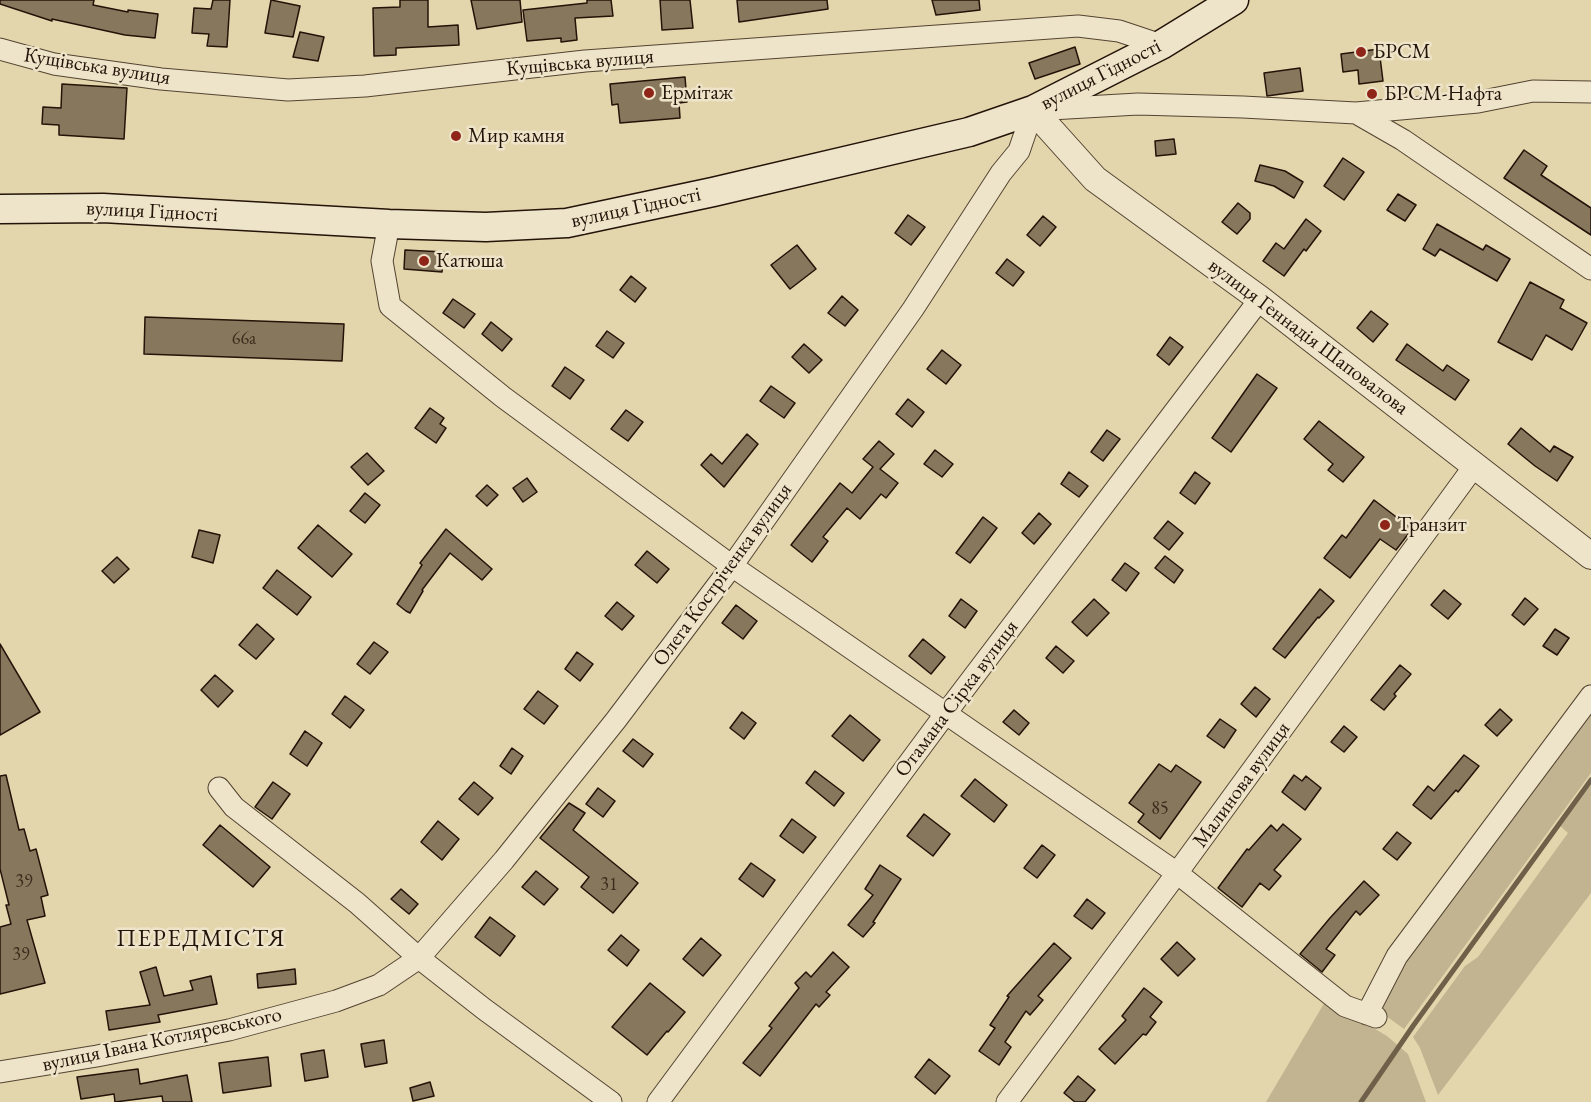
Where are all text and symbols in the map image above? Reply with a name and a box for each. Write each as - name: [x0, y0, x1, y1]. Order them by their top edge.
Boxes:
- street label: вулиця Гідності: [1036, 34, 1166, 116]
- place label: БРСМ: [1373, 39, 1431, 65]
- street label: Кущівська вулиця: [22, 43, 172, 91]
- street label: Кущівська вулиця: [505, 44, 655, 82]
- marker: БРСМ: [1354, 45, 1368, 59]
- place label: Ермітаж: [661, 80, 733, 106]
- place label: БРСМ-Нафта: [1384, 81, 1502, 107]
- marker: Ермітаж: [642, 86, 656, 100]
- marker: БРСМ-Нафта: [1365, 87, 1379, 101]
- place label: Мир камня: [468, 123, 565, 149]
- marker: Мир камня: [449, 129, 463, 143]
- street label: вулиця Гідності: [569, 182, 703, 234]
- street label: вулиця Гідності: [85, 196, 219, 228]
- place label: Катюша: [436, 248, 504, 274]
- street label: вулиця Геннадія Шаповалова: [1203, 253, 1413, 421]
- marker: Катюша: [417, 254, 431, 268]
- house number: 66а: [232, 328, 256, 350]
- street label: Олега Костріченка вулиця: [648, 478, 798, 672]
- place label: Транзит: [1397, 512, 1466, 538]
- marker: Транзит: [1378, 518, 1392, 532]
- street label: Отамана Сірка вулиця: [890, 616, 1024, 782]
- street label: Малинова вулиця: [1188, 717, 1296, 853]
- house number: 85: [1151, 798, 1169, 820]
- house number: 39: [15, 871, 33, 893]
- house number: 31: [600, 874, 618, 896]
- district label: ПЕРЕДМІСТЯ: [116, 925, 286, 953]
- house number: 39: [12, 944, 30, 966]
- street label: вулиця Івана Котляревського: [40, 1002, 284, 1078]

